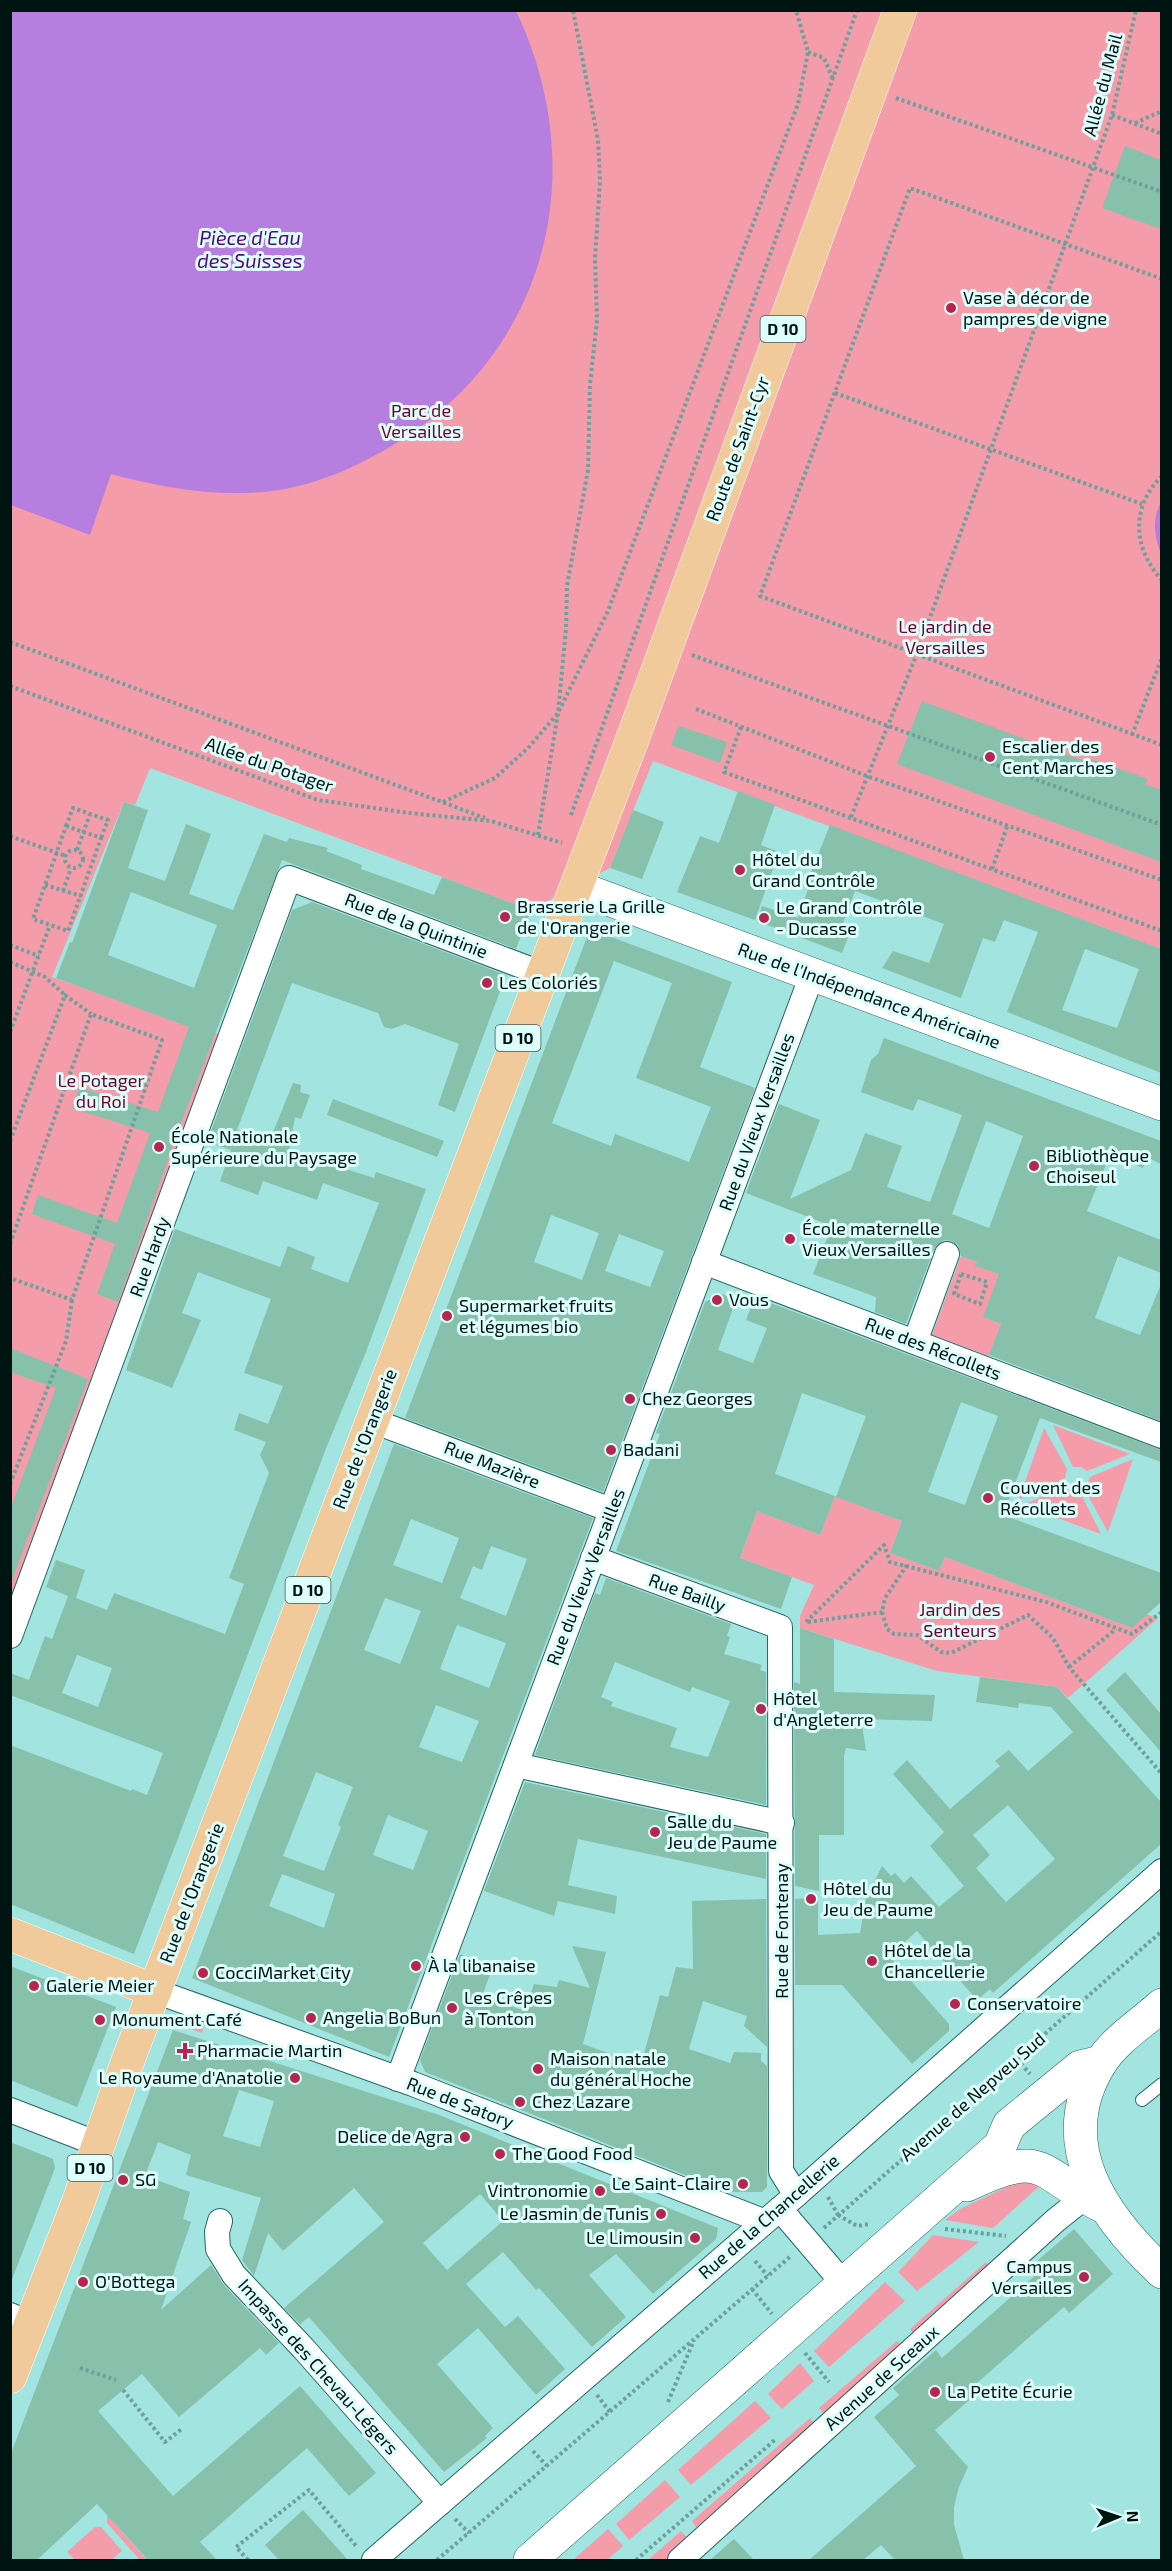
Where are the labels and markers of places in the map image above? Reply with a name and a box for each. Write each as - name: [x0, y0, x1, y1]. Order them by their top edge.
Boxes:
- place label: Vase à décor de pampres de vigne: [963, 286, 1107, 329]
- marker: Vase à décor de pampres de vigne: [944, 301, 958, 315]
- place label: Escalier des Cent Marches: [1002, 735, 1114, 778]
- marker: Escalier des Cent Marches: [983, 750, 997, 764]
- place label: Hôtel du Grand Contrôle: [752, 848, 875, 891]
- marker: Hôtel du Grand Contrôle: [733, 863, 747, 877]
- place label: Brasserie La Grille de l'Orangerie: [517, 895, 665, 938]
- place label: Le Grand Contrôle - Ducasse: [776, 896, 922, 939]
- marker: Brasserie La Grille de l'Orangerie: [498, 910, 512, 924]
- marker: Le Grand Contrôle - Ducasse: [757, 911, 771, 925]
- place label: Les Coloriés: [499, 971, 598, 993]
- marker: Les Coloriés: [480, 976, 494, 990]
- place label: École Nationale Supérieure du Paysage: [171, 1125, 357, 1168]
- marker: École Nationale Supérieure du Paysage: [152, 1140, 166, 1154]
- place label: Bibliothèque Choiseul: [1046, 1144, 1149, 1187]
- marker: Bibliothèque Choiseul: [1027, 1159, 1041, 1173]
- place label: École maternelle Vieux Versailles: [802, 1217, 940, 1260]
- marker: École maternelle Vieux Versailles: [783, 1232, 797, 1246]
- place label: Vous: [729, 1288, 769, 1310]
- marker: Vous: [710, 1293, 724, 1307]
- place label: Supermarket fruits et légumes bio: [459, 1294, 613, 1337]
- marker: Supermarket fruits et légumes bio: [440, 1309, 454, 1323]
- place label: Chez Georges: [642, 1387, 753, 1409]
- marker: Chez Georges: [623, 1392, 637, 1406]
- place label: Badani: [623, 1438, 679, 1460]
- marker: Badani: [604, 1443, 618, 1457]
- place label: Couvent des Récollets: [1000, 1476, 1100, 1519]
- marker: Couvent des Récollets: [981, 1491, 995, 1505]
- place label: Hôtel d'Angleterre: [773, 1687, 874, 1730]
- marker: Hôtel d'Angleterre: [754, 1702, 768, 1716]
- place label: Salle du Jeu de Paume: [667, 1810, 777, 1853]
- marker: Salle du Jeu de Paume: [648, 1825, 662, 1839]
- place label: Hôtel du Jeu de Paume: [823, 1877, 933, 1920]
- marker: Hôtel du Jeu de Paume: [804, 1892, 818, 1906]
- place label: Hôtel de la Chancellerie: [884, 1939, 985, 1982]
- place label: À la libanaise: [428, 1954, 536, 1976]
- marker: Hôtel de la Chancellerie: [865, 1954, 879, 1968]
- marker: À la libanaise: [409, 1959, 423, 1973]
- place label: CocciMarket City: [215, 1961, 351, 1983]
- marker: CocciMarket City: [196, 1966, 210, 1980]
- place label: Galerie Meier: [46, 1974, 154, 1996]
- marker: Galerie Meier: [27, 1979, 41, 1993]
- place label: Les Crêpes à Tonton: [464, 1986, 552, 2029]
- place label: Conservatoire: [967, 1992, 1082, 2014]
- marker: Conservatoire: [948, 1997, 962, 2011]
- marker: Les Crêpes à Tonton: [445, 2001, 459, 2015]
- place label: Angelia BoBun: [323, 2006, 441, 2028]
- place label: Monument Café: [112, 2008, 242, 2030]
- marker: Angelia BoBun: [304, 2011, 318, 2025]
- marker: Monument Café: [93, 2013, 107, 2027]
- place label: Pharmacie Martin: [197, 2039, 342, 2061]
- marker: Pharmacie Martin: [178, 2044, 192, 2058]
- place label: Maison natale du général Hoche: [550, 2047, 692, 2090]
- marker: Maison natale du général Hoche: [531, 2062, 545, 2076]
- place label: Le Royaume d'Anatolie: [98, 2066, 283, 2088]
- marker: Le Royaume d'Anatolie: [288, 2071, 302, 2085]
- place label: Chez Lazare: [532, 2090, 630, 2112]
- marker: Chez Lazare: [513, 2095, 527, 2109]
- place label: Delice de Agra: [337, 2125, 453, 2147]
- marker: Delice de Agra: [458, 2130, 472, 2144]
- place label: The Good Food: [512, 2142, 633, 2164]
- marker: The Good Food: [493, 2147, 507, 2161]
- place label: SG: [135, 2168, 156, 2190]
- place label: Le Saint-Claire: [612, 2172, 731, 2194]
- marker: SG: [116, 2173, 130, 2187]
- marker: Le Saint-Claire: [736, 2177, 750, 2191]
- place label: Vintronomie: [487, 2179, 588, 2201]
- marker: Vintronomie: [593, 2184, 607, 2198]
- place label: Le Jasmin de Tunis: [500, 2202, 649, 2224]
- marker: Le Jasmin de Tunis: [654, 2207, 668, 2221]
- place label: Le Limousin: [586, 2226, 683, 2248]
- marker: Le Limousin: [688, 2231, 702, 2245]
- place label: Campus Versailles: [992, 2255, 1072, 2298]
- place label: O'Bottega: [95, 2270, 175, 2292]
- marker: Campus Versailles: [1077, 2270, 1091, 2284]
- marker: O'Bottega: [76, 2275, 90, 2289]
- place label: La Petite Écurie: [947, 2380, 1073, 2402]
- marker: La Petite Écurie: [928, 2385, 942, 2399]

